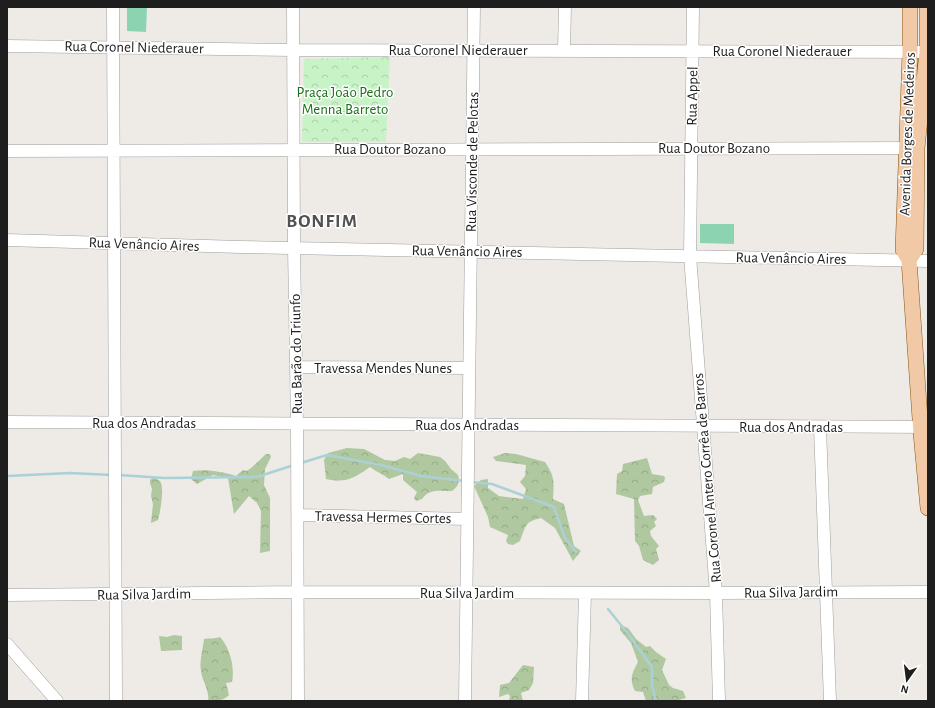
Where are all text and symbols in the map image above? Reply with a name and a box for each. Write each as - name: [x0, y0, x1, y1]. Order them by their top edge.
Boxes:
- street label: Rua Coronel Niederauer: [64, 39, 204, 56]
- street label: Rua Coronel Niederauer: [388, 43, 528, 58]
- street label: Rua Coronel Niederauer: [712, 44, 852, 59]
- street label: Avenida Borges de Medeiros: [897, 52, 918, 216]
- street label: Rua Appel: [684, 66, 701, 126]
- park label: Praça João Pedro Menna Barreto: [297, 85, 393, 117]
- street label: Rua Visconde de Pelotas: [464, 92, 481, 232]
- street label: Rua Doutor Bozano: [658, 141, 770, 156]
- street label: Rua Doutor Bozano: [334, 142, 446, 157]
- district label: BONFIM: [286, 212, 358, 231]
- street label: Rua Venâncio Aires: [88, 235, 200, 254]
- street label: Rua Venâncio Aires: [411, 243, 523, 260]
- street label: Rua Venâncio Aires: [735, 250, 847, 267]
- street label: Rua Barão do Triunfo: [288, 294, 305, 414]
- street label: Travessa Mendes Nunes: [314, 361, 452, 376]
- street label: Rua Coronel Antero Corrêa de Barros: [691, 372, 724, 583]
- street label: Rua dos Andradas: [92, 416, 196, 431]
- street label: Rua dos Andradas: [415, 418, 519, 433]
- street label: Rua dos Andradas: [739, 420, 843, 435]
- street label: Travessa Hermes Cortes: [315, 509, 451, 526]
- street label: Rua Silva Jardim: [744, 584, 838, 601]
- street label: Rua Silva Jardim: [97, 586, 191, 603]
- street label: Rua Silva Jardim: [420, 586, 514, 601]
- north arrow: [887, 660, 927, 700]
- text: N: [900, 683, 910, 695]

